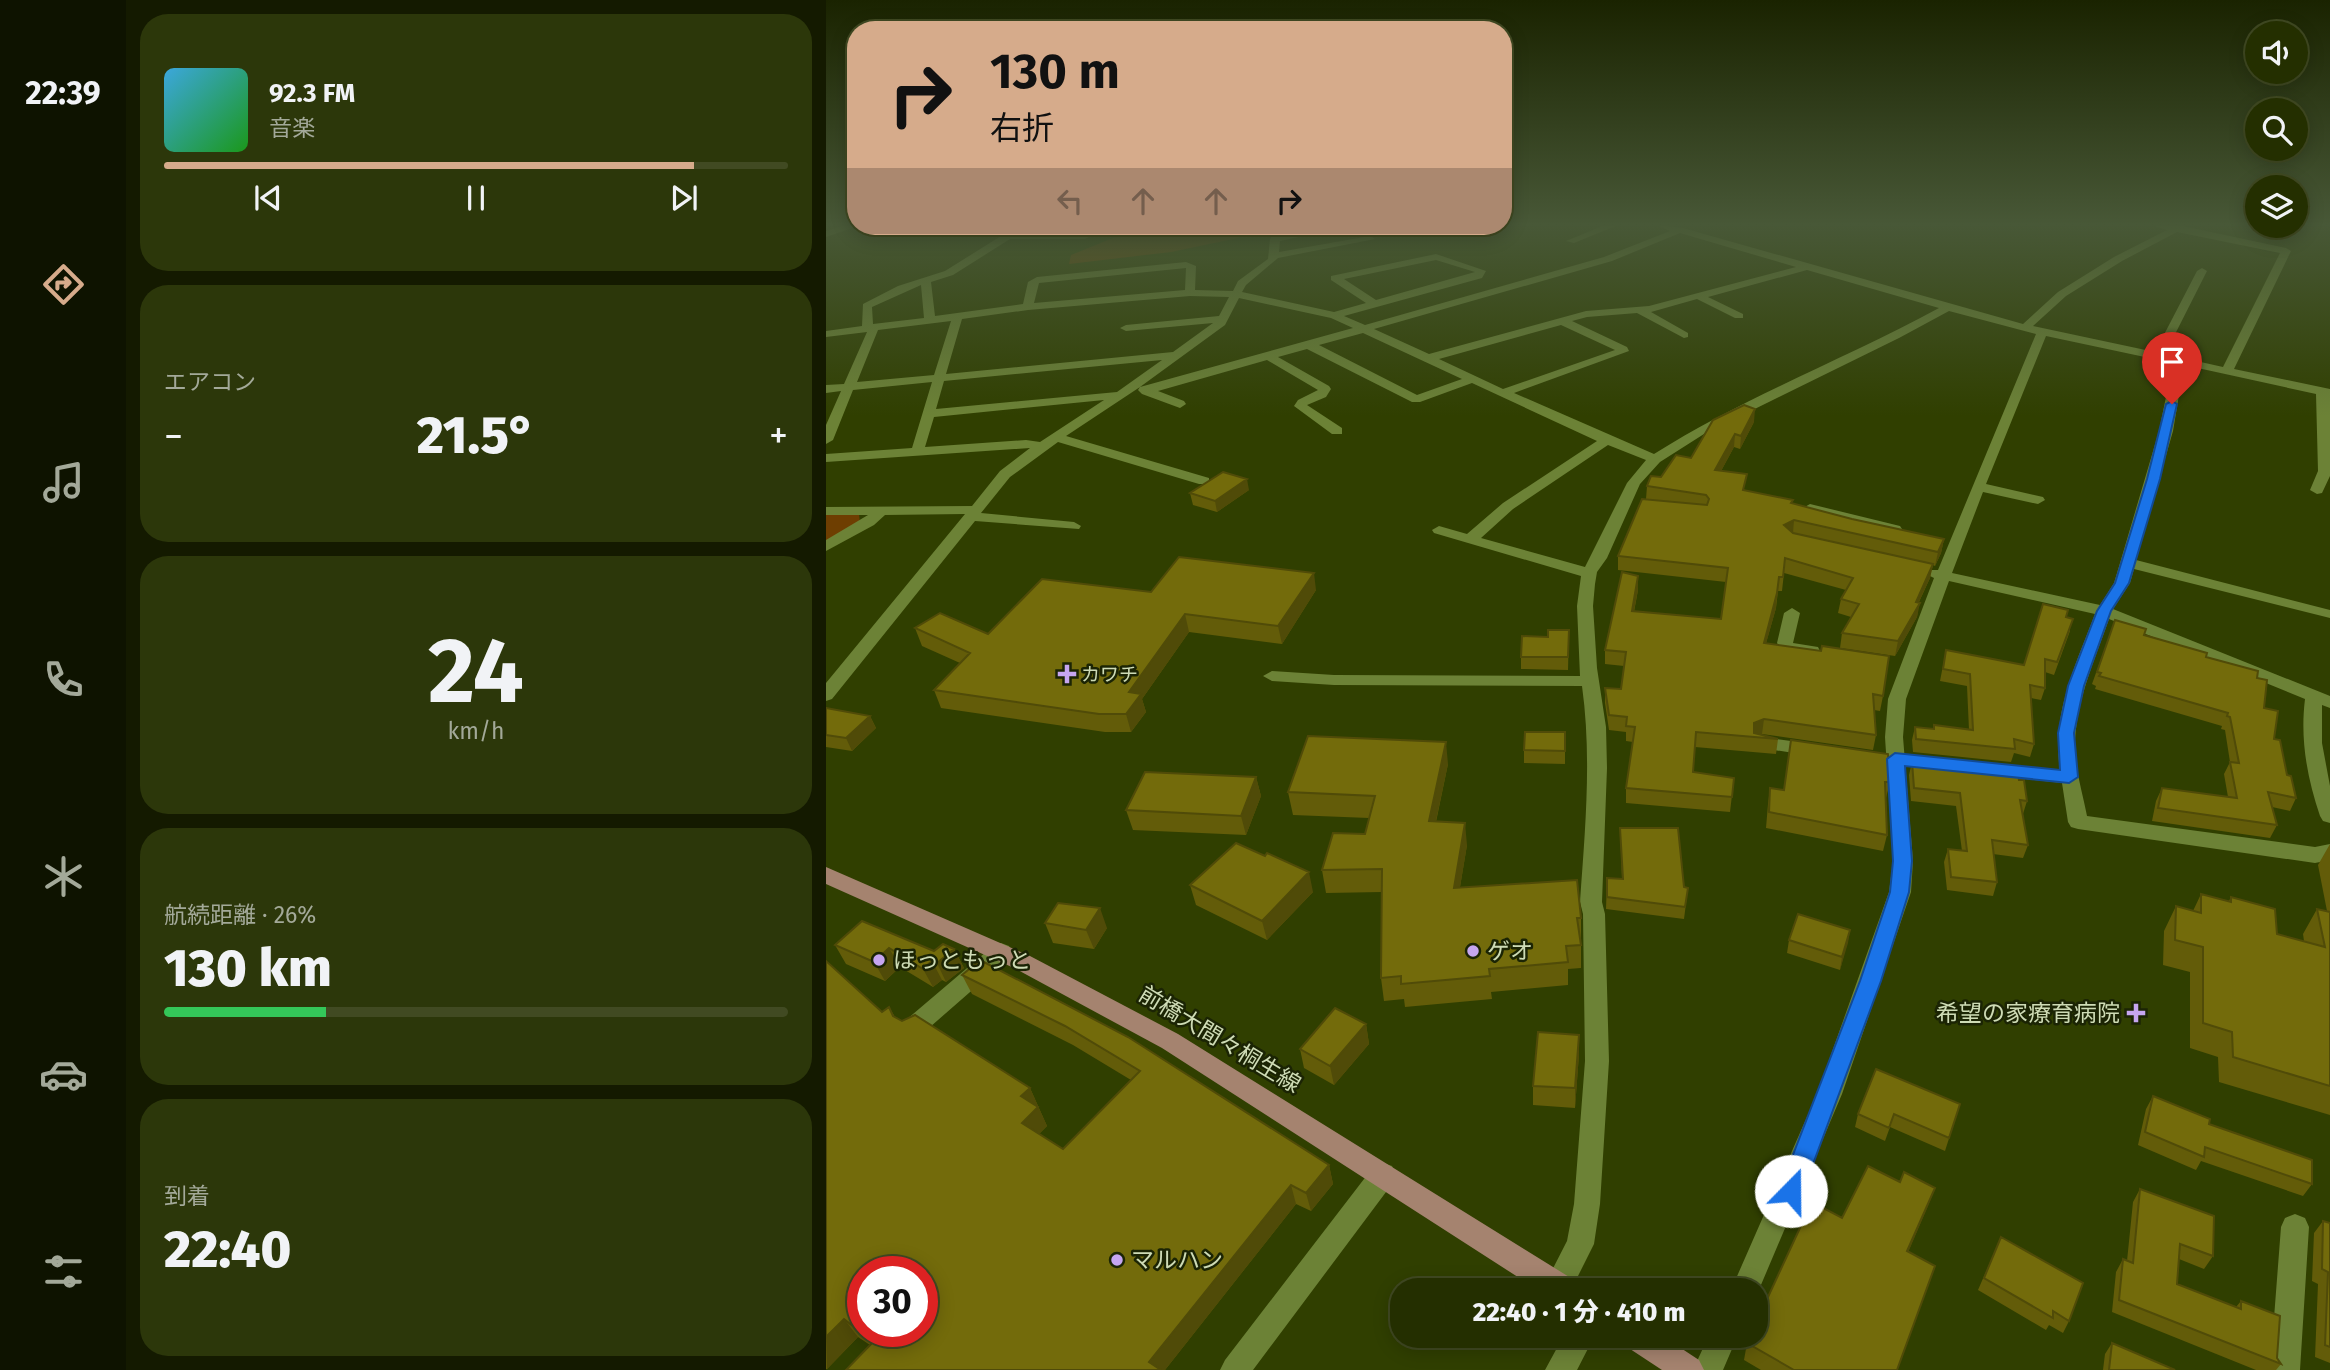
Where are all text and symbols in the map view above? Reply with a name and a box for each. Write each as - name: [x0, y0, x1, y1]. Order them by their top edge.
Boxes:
- map controls: [2245, 21, 2308, 238]
- button: sound: [2245, 21, 2308, 84]
- text: 130 m: [990, 42, 1120, 101]
- icon: right: [875, 49, 966, 140]
- text: 22:39: [25, 74, 101, 112]
- text: 92.3 FM: [269, 78, 355, 109]
- button: search: [2245, 98, 2308, 161]
- text: 右折: [990, 109, 1054, 147]
- text: 音楽: [269, 114, 315, 142]
- button: layers: [2245, 175, 2308, 238]
- icon: previous: [249, 179, 287, 217]
- icon: pause: [457, 179, 495, 217]
- icon: next: [665, 179, 703, 217]
- icon: left: [1051, 182, 1089, 220]
- icon: ahead: [1124, 182, 1162, 220]
- icon: ahead: [1197, 182, 1235, 220]
- icon: right: [1270, 182, 1308, 220]
- icon: directions: [39, 260, 88, 309]
- pin: [2142, 332, 2202, 404]
- icon: arrive: [2153, 343, 2191, 381]
- text: エアコン: [164, 368, 256, 396]
- text: 21.5°: [417, 404, 535, 467]
- text: −: [164, 413, 183, 459]
- text: +: [769, 413, 788, 459]
- icon: music: [39, 458, 88, 507]
- text: 24: [428, 617, 524, 726]
- icon: phone: [39, 655, 88, 704]
- place label: カワチ: [1081, 663, 1138, 686]
- marker: カワチ: [1059, 666, 1075, 682]
- text: km/h: [448, 717, 504, 745]
- icon: climate: [39, 852, 88, 901]
- text: 航続距離 · 26%: [164, 901, 316, 929]
- text: 130 km: [164, 937, 332, 1000]
- place label: ゲオ: [1487, 937, 1533, 965]
- marker: ゲオ: [1465, 943, 1481, 959]
- place label: ほっともっと: [893, 946, 1031, 974]
- marker: ほっともっと: [871, 952, 887, 968]
- street label: 前橋大間々桐生線: [1134, 980, 1306, 1098]
- place label: 希望の家療育病院: [1936, 999, 2120, 1027]
- marker: 希望の家療育病院: [2126, 1003, 2146, 1023]
- icon: car: [39, 1050, 88, 1099]
- position arrow: [1754, 1154, 1828, 1228]
- text: 到着: [164, 1182, 210, 1210]
- text: 22:40: [164, 1218, 291, 1281]
- place label: マルハン: [1131, 1246, 1223, 1274]
- icon: filters: [39, 1247, 88, 1296]
- marker: マルハン: [1109, 1252, 1125, 1268]
- speed limit sign: 30: [847, 1256, 938, 1347]
- text: 22:40 · 1 分 · 410 m: [1473, 1297, 1685, 1328]

